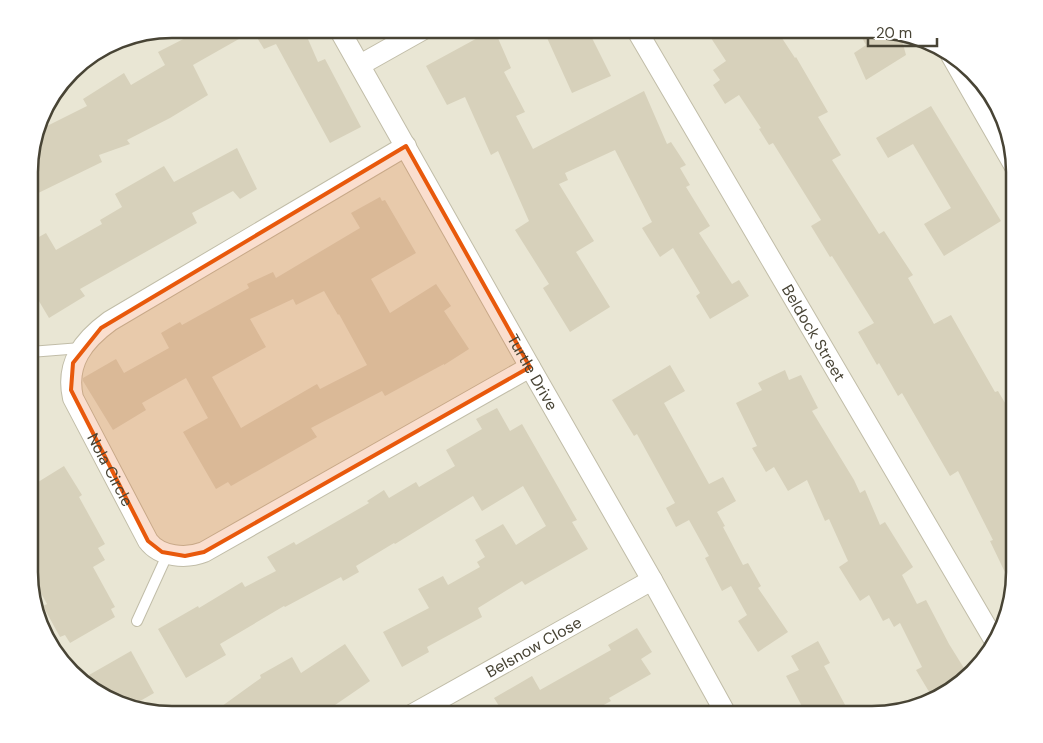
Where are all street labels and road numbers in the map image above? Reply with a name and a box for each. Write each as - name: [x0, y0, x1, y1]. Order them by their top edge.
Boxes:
- street label: Beldock Street: [777, 281, 850, 385]
- street label: Turtle Drive: [502, 330, 563, 414]
- street label: Nola Circle: [82, 430, 138, 510]
- street label: Belsnow Close: [482, 612, 585, 682]

